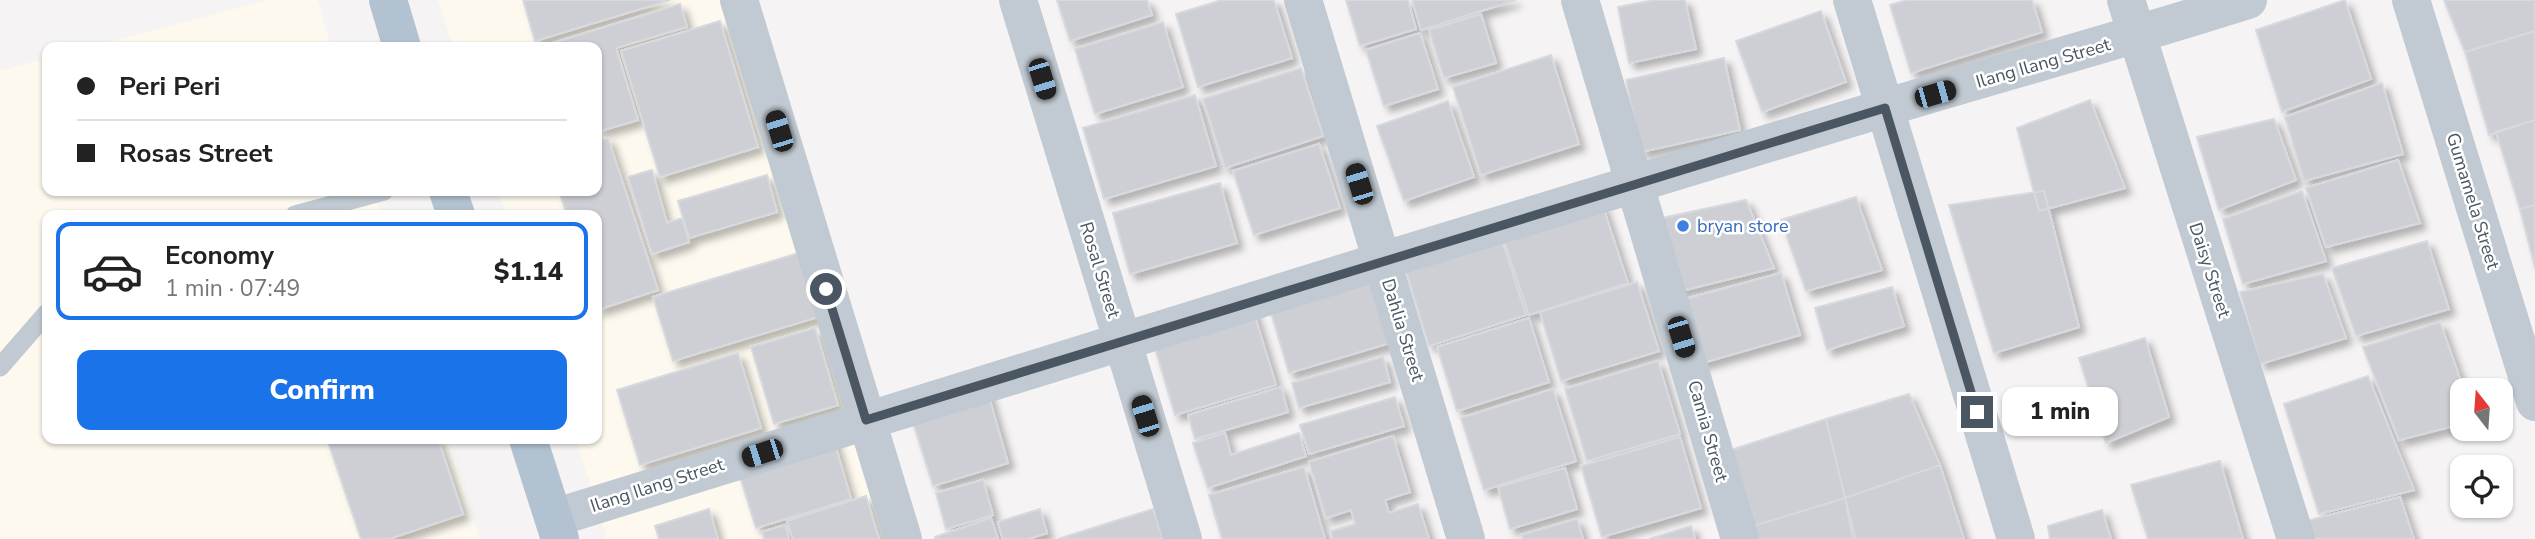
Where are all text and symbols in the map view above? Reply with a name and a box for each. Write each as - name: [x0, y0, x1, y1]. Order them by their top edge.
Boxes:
- street label: Ilang Ilang Street: [1973, 32, 2114, 94]
- car: [1026, 56, 1059, 102]
- text: Peri Peri: [119, 69, 220, 104]
- car: [1912, 78, 1959, 110]
- car: [763, 108, 796, 154]
- street label: Gumamela Street: [2441, 130, 2505, 273]
- text: Rosas Street: [119, 136, 272, 171]
- car: [1343, 161, 1376, 207]
- place label: bryan store: [1697, 214, 1789, 238]
- marker: bryan store: [1675, 218, 1691, 234]
- street label: Rosal Street: [1074, 219, 1126, 322]
- street label: Daisy Street: [2183, 219, 2237, 321]
- text: Economy: [165, 238, 274, 273]
- icon: car: [81, 240, 144, 303]
- text: $1.14: [494, 254, 563, 289]
- text: 1 min · 07:49: [165, 273, 300, 304]
- route start: [810, 273, 842, 305]
- street label: Dahlia Street: [1376, 276, 1430, 385]
- car: [1665, 314, 1698, 360]
- button: Confirm: [77, 350, 567, 430]
- street label: Camia Street: [1682, 378, 1734, 485]
- north arrow: [2450, 378, 2513, 441]
- map controls: [2450, 378, 2513, 518]
- callout: 1 min: [2002, 388, 2117, 436]
- car: [1129, 393, 1162, 439]
- route end: [1961, 396, 1993, 428]
- text: 1 min: [2030, 396, 2090, 427]
- car: [739, 437, 786, 469]
- street label: Ilang Ilang Street: [587, 452, 727, 518]
- button: locate: [2450, 455, 2513, 518]

